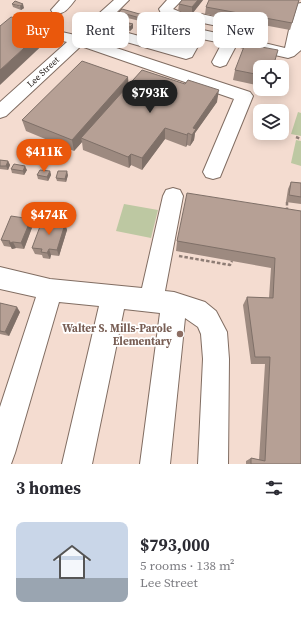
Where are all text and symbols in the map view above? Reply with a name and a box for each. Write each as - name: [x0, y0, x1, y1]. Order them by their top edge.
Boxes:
- chip: Buy: [12, 12, 64, 48]
- chip: Rent: [72, 12, 129, 48]
- chip: Filters: [137, 12, 205, 48]
- chip: New: [213, 12, 268, 48]
- street label: Lee Street: [24, 54, 62, 90]
- map controls: [253, 60, 289, 140]
- button: locate: [253, 60, 289, 96]
- pin: $793K: [122, 80, 178, 114]
- text: $793K: [131, 84, 169, 101]
- button: layers: [253, 104, 289, 140]
- pin: $411K: [16, 139, 72, 173]
- text: $411K: [25, 143, 63, 160]
- pin: $474K: [21, 202, 77, 236]
- text: $474K: [30, 206, 68, 223]
- place label: Walter S. Mills-Parole Elementary: [62, 321, 172, 349]
- marker: Walter S. Mills-Parole Elementary: [175, 329, 185, 339]
- text: 3 homes: [16, 476, 81, 500]
- icon: filters: [263, 477, 285, 499]
- text: $793,000: [140, 533, 210, 557]
- icon: home: [48, 538, 96, 586]
- text: 5 rooms · 138 m²: [140, 557, 235, 574]
- text: Lee Street: [140, 574, 198, 591]

